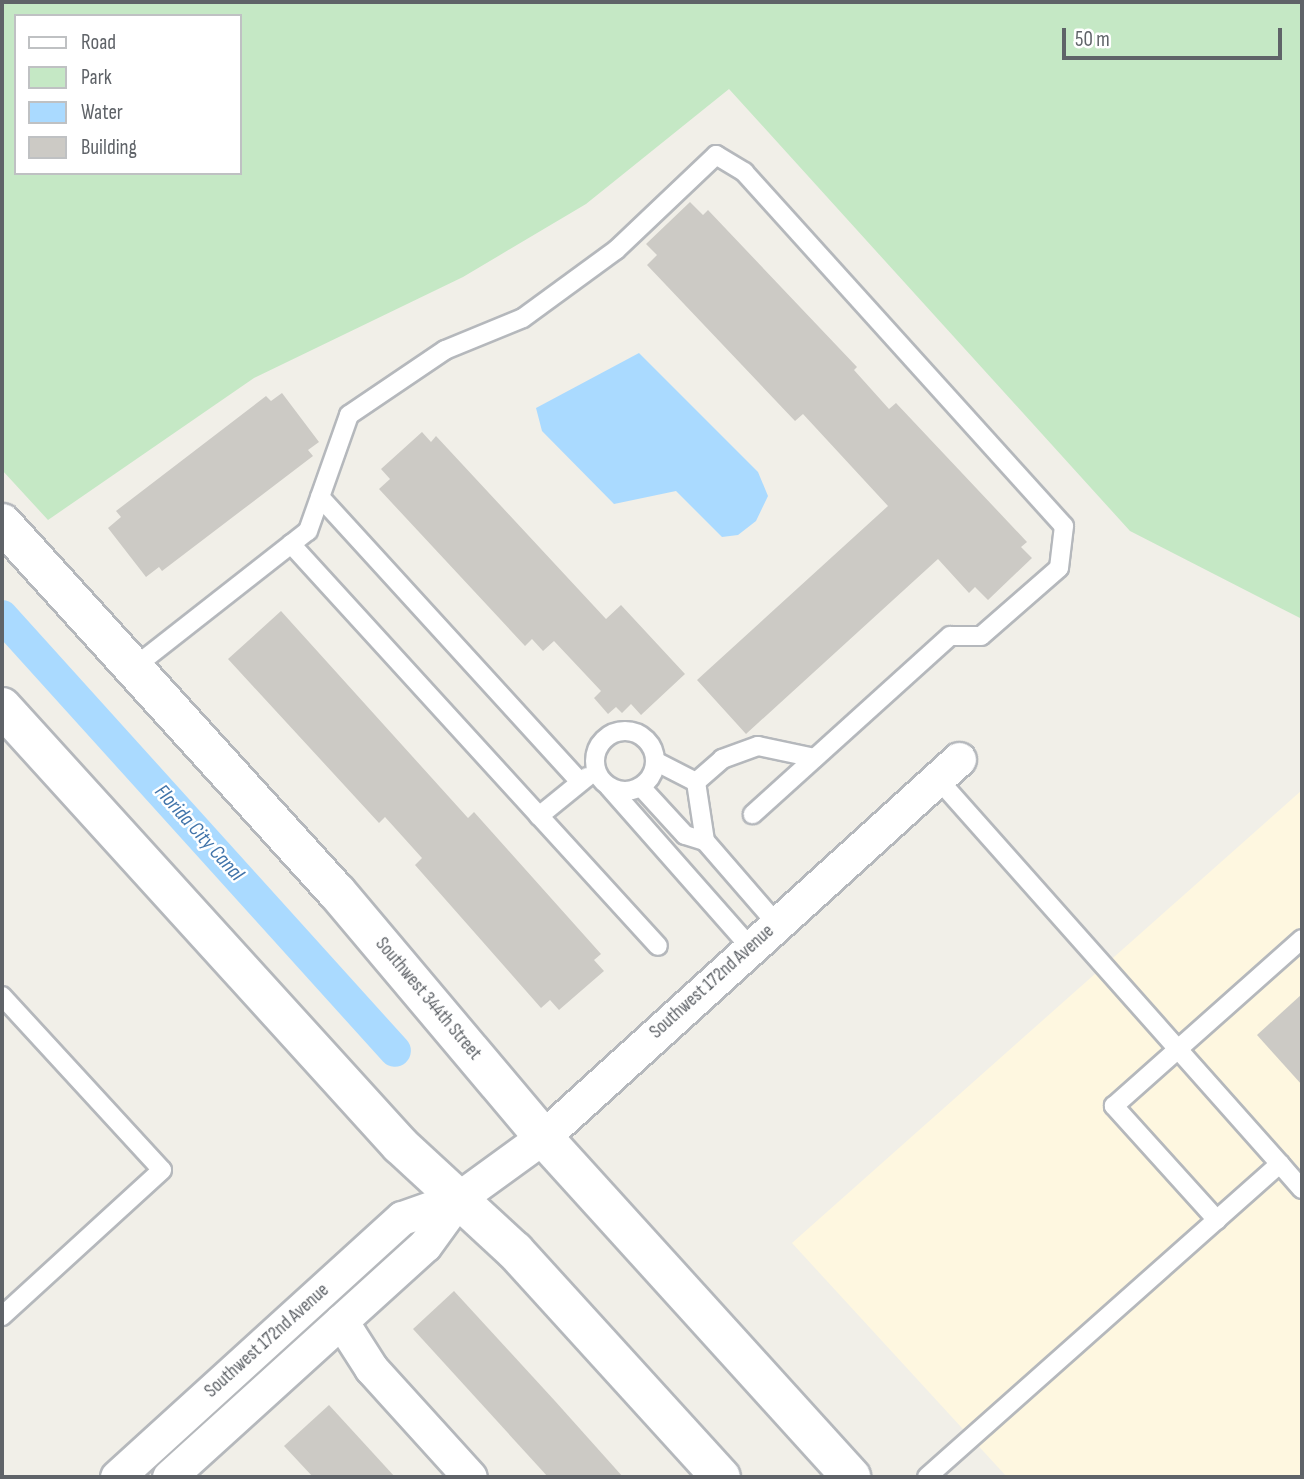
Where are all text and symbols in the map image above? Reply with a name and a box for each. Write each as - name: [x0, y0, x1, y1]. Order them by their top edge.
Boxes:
- legend: [14, 14, 242, 175]
- scale bar: [1066, 14, 1286, 58]
- text: 50 m: [1075, 27, 1110, 52]
- text: Road: [81, 30, 116, 55]
- text: Park: [81, 65, 112, 90]
- text: Water: [81, 100, 123, 125]
- text: Building: [81, 135, 137, 160]
- water label: Florida City Canal: [149, 780, 249, 886]
- street label: Southwest 172nd Avenue: [645, 920, 779, 1044]
- street label: Southwest 344th Street: [370, 933, 486, 1065]
- street label: Southwest 172nd Avenue: [200, 1279, 334, 1403]

